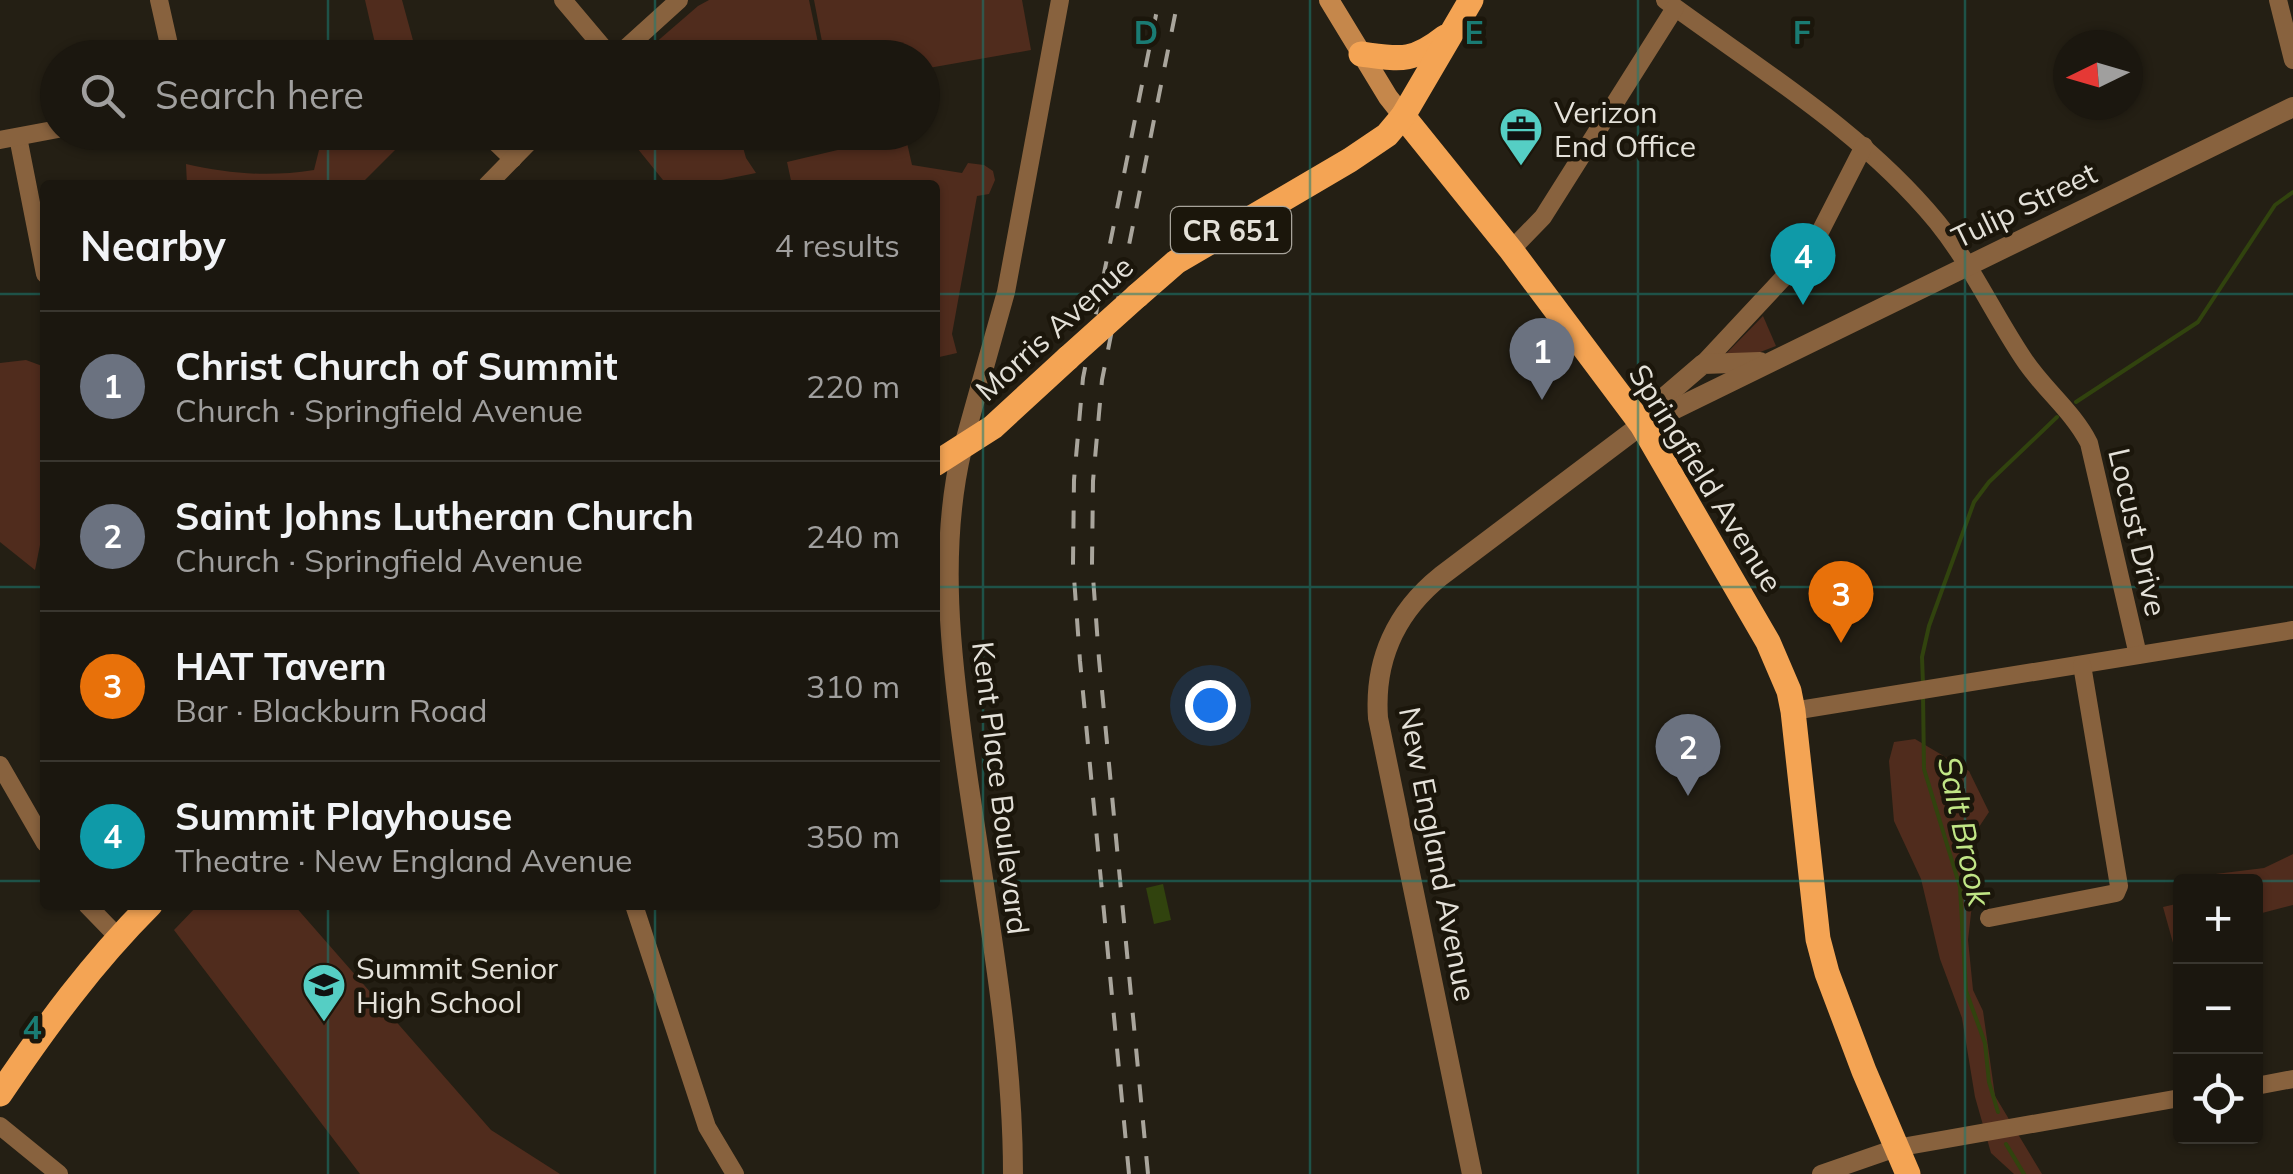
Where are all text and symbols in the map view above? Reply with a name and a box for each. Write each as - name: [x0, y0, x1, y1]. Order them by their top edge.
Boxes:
- text: D: [1134, 12, 1158, 52]
- text: E: [1464, 12, 1484, 52]
- text: F: [1793, 12, 1811, 52]
- north arrow: [2053, 30, 2143, 120]
- search box: [40, 40, 940, 150]
- icon: search: [75, 68, 130, 123]
- text: Search here: [155, 71, 364, 119]
- place label: Verizon End Office: [1554, 93, 1696, 165]
- office icon: Verizon End Office: [1498, 106, 1544, 167]
- street label: Tulip Street: [1945, 154, 2103, 256]
- road number: CR 651: [1171, 207, 1291, 253]
- text: Nearby: [80, 219, 226, 272]
- pin: 4: [1770, 222, 1836, 305]
- text: 4 results: [775, 225, 900, 265]
- street label: Morris Avenue: [967, 247, 1141, 409]
- pin: 1: [1510, 318, 1574, 400]
- text: Christ Church of Summit: [175, 342, 618, 390]
- street label: Springfield Avenue: [1621, 357, 1791, 599]
- text: 1: [103, 366, 122, 406]
- text: 220 m: [806, 366, 900, 406]
- text: Church · Springfield Avenue: [175, 390, 583, 430]
- street label: Locust Drive: [2100, 444, 2176, 620]
- text: Saint Johns Lutheran Church: [175, 492, 694, 540]
- text: 2: [103, 516, 122, 556]
- text: 240 m: [806, 516, 900, 556]
- text: Church · Springfield Avenue: [175, 540, 583, 580]
- pin: 3: [1808, 560, 1874, 643]
- street label: Kent Place Boulevard: [964, 639, 1038, 937]
- text: HAT Tavern: [175, 642, 387, 690]
- text: 3: [103, 666, 122, 706]
- text: 310 m: [806, 666, 900, 706]
- your location: [1185, 680, 1236, 731]
- text: Bar · Blackburn Road: [175, 690, 487, 730]
- street label: New England Avenue: [1391, 704, 1485, 1004]
- pin: 2: [1656, 714, 1720, 796]
- water label: Salt Brook: [1930, 752, 2001, 911]
- text: Summit Playhouse: [175, 792, 512, 840]
- text: 4: [103, 816, 122, 856]
- text: 350 m: [806, 816, 900, 856]
- text: Theatre · New England Avenue: [175, 840, 633, 880]
- map controls: [2173, 874, 2263, 1144]
- button: +: [2173, 874, 2263, 964]
- place label: Summit Senior High School: [356, 949, 558, 1021]
- school or university icon: Summit Senior High School: [301, 962, 347, 1023]
- button: −: [2173, 964, 2263, 1054]
- text: 4: [22, 1007, 42, 1047]
- button: locate: [2173, 1054, 2263, 1144]

